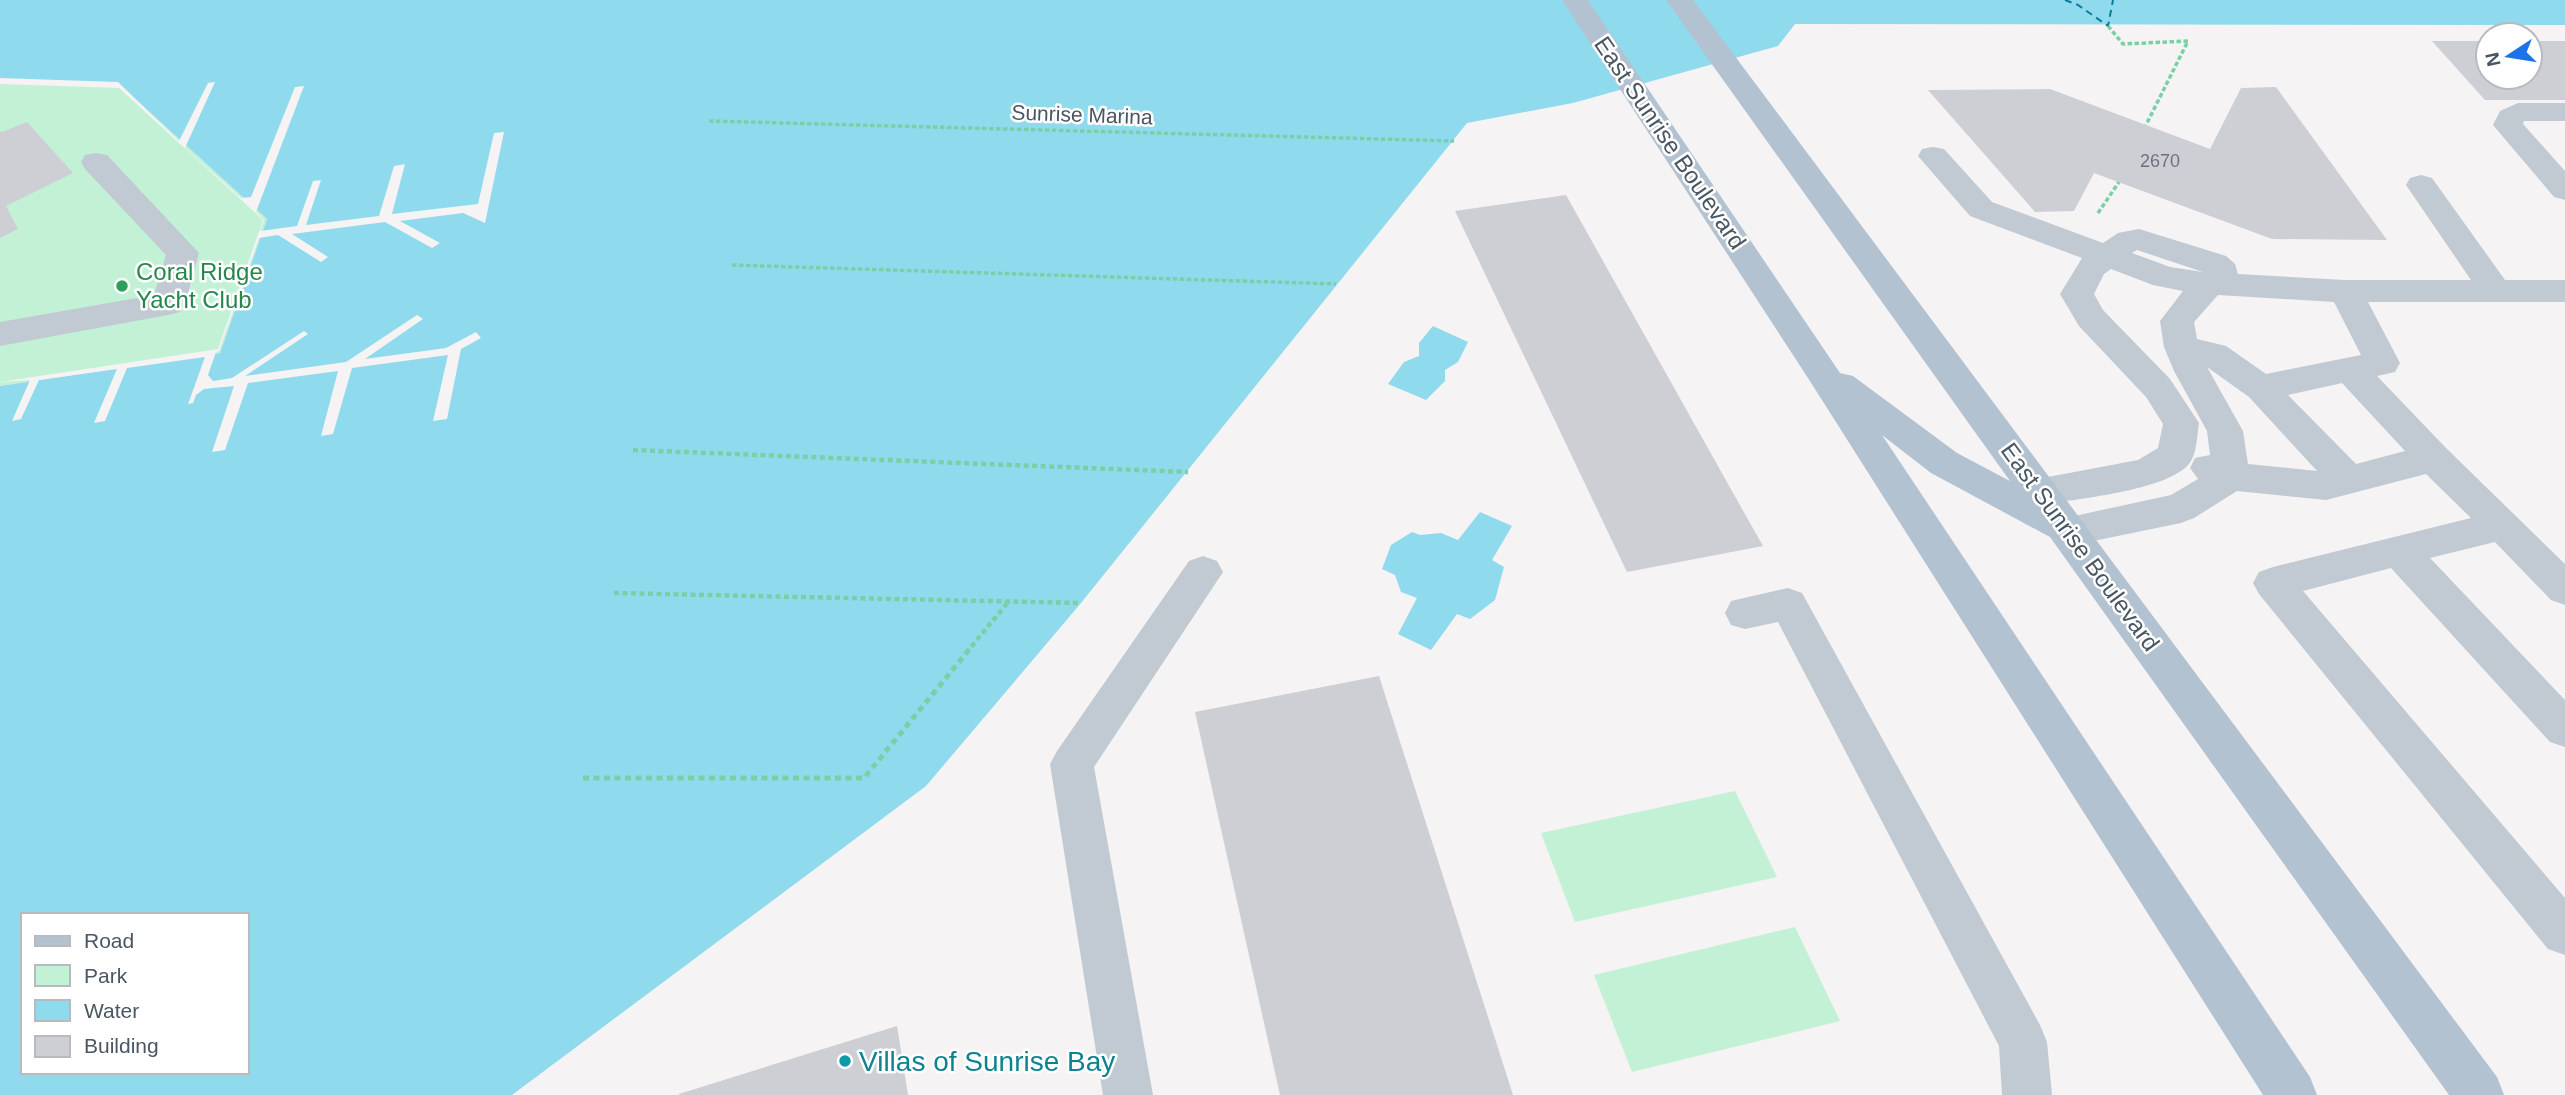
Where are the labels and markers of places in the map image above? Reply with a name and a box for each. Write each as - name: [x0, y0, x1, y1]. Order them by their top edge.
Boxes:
- place label: Coral Ridge Yacht Club: [136, 258, 263, 313]
- marker: Coral Ridge Yacht Club: [114, 278, 130, 294]
- place label: Villas of Sunrise Bay: [859, 1046, 1115, 1077]
- marker: Villas of Sunrise Bay: [837, 1053, 853, 1069]

